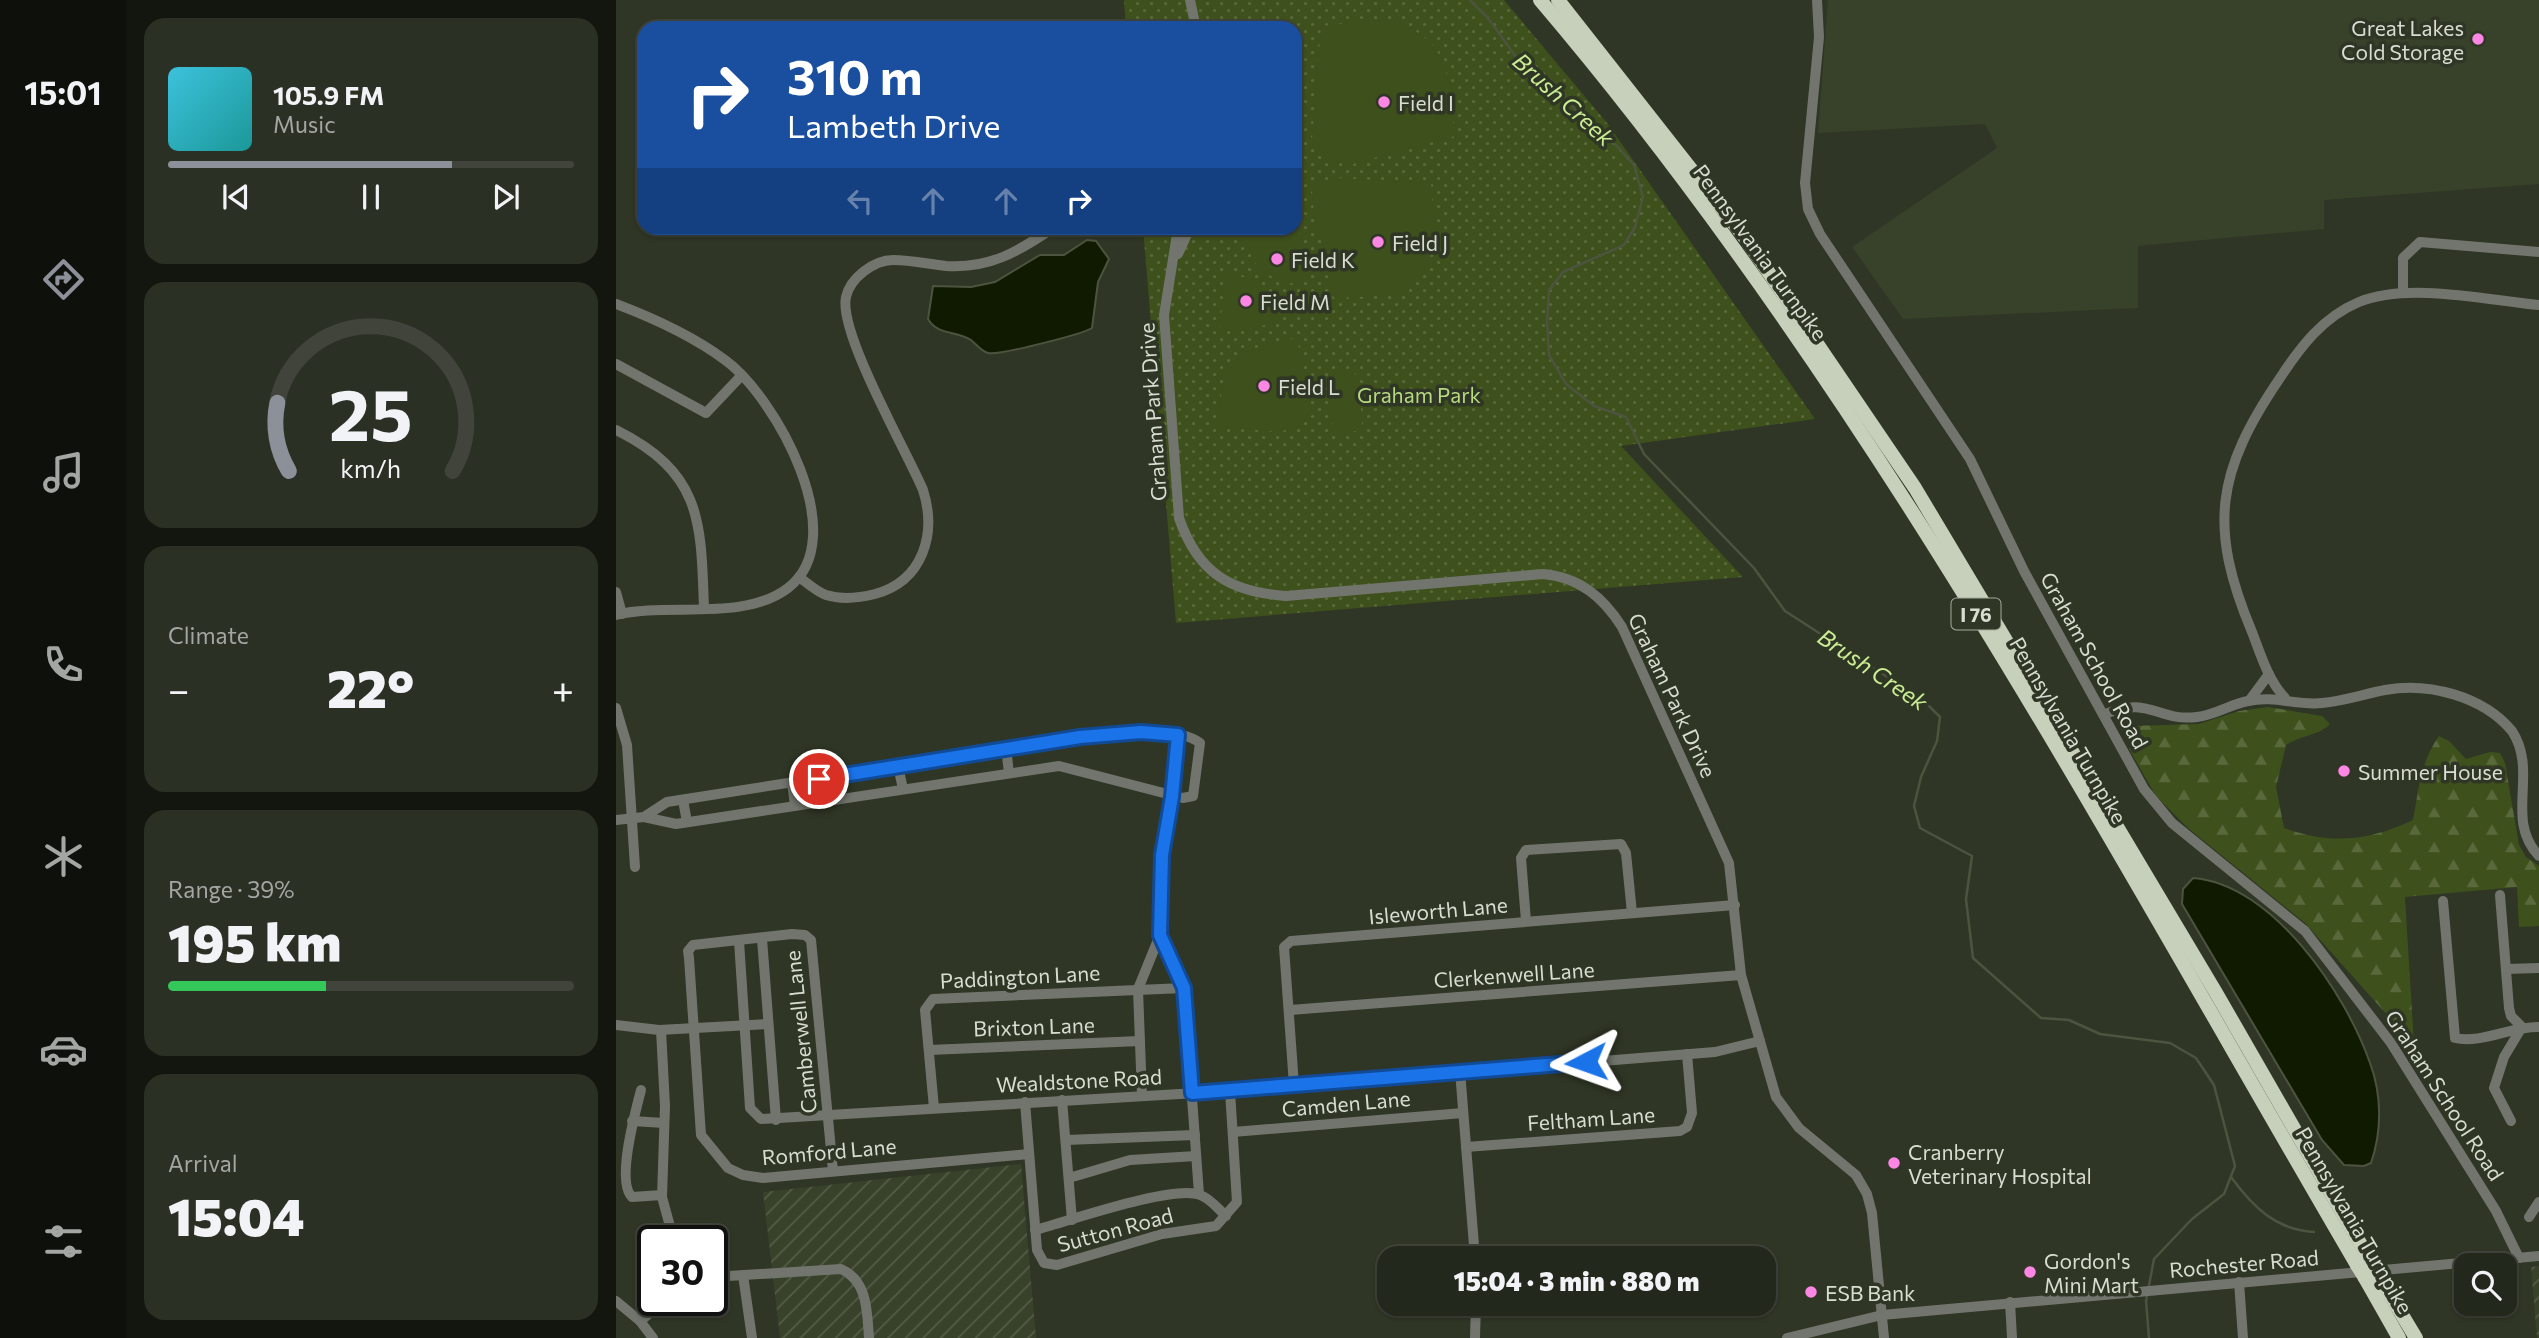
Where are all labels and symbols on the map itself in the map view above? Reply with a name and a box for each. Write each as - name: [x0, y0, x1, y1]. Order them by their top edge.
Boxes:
- place label: Great Lakes Cold Storage: [2341, 15, 2464, 64]
- marker: Great Lakes Cold Storage: [2470, 31, 2486, 47]
- water label: Brush Creek: [1508, 46, 1621, 152]
- place label: Field I: [1398, 90, 1454, 115]
- marker: Field I: [1376, 94, 1392, 110]
- street label: Pennsylvania Turnpike: [1689, 159, 1833, 345]
- place label: Field J: [1392, 230, 1448, 255]
- marker: Field J: [1370, 234, 1386, 250]
- place label: Field K: [1291, 247, 1355, 272]
- marker: Field K: [1269, 251, 1285, 267]
- place label: Field M: [1260, 289, 1330, 314]
- marker: Field M: [1238, 293, 1254, 309]
- street label: Graham Park Drive: [1133, 322, 1171, 502]
- place label: Field L: [1278, 374, 1340, 399]
- marker: Field L: [1256, 378, 1272, 394]
- park label: Graham Park: [1357, 382, 1481, 407]
- street label: Graham School Road: [2036, 567, 2154, 753]
- road number: I 76: [1952, 598, 2000, 629]
- street label: Graham Park Drive: [1624, 609, 1722, 781]
- water label: Brush Creek: [1813, 622, 1934, 716]
- street label: Pennsylvania Turnpike: [2005, 632, 2133, 828]
- pin: [789, 749, 849, 809]
- place label: Summer House: [2358, 759, 2503, 784]
- marker: Summer House: [2336, 763, 2352, 779]
- street label: Isleworth Lane: [1367, 891, 1509, 929]
- street label: Camberwell Lane: [779, 949, 821, 1115]
- street label: Clerkenwell Lane: [1433, 956, 1595, 992]
- street label: Paddington Lane: [939, 959, 1101, 993]
- street label: Graham School Road: [2381, 1005, 2509, 1185]
- street label: Brixton Lane: [973, 1011, 1095, 1041]
- position arrow: [1549, 1025, 1623, 1099]
- street label: Wealdstone Road: [995, 1063, 1163, 1097]
- street label: Camden Lane: [1281, 1085, 1411, 1121]
- street label: Feltham Lane: [1526, 1101, 1656, 1135]
- street label: Pennsylvania Turnpike: [2291, 1122, 2419, 1318]
- street label: Romford Lane: [761, 1133, 897, 1169]
- place label: Cranberry Veterinary Hospital: [1908, 1139, 2092, 1188]
- marker: Cranberry Veterinary Hospital: [1886, 1155, 1902, 1171]
- street label: Sutton Road: [1054, 1202, 1176, 1256]
- speed limit sign: 30: [637, 1225, 728, 1316]
- street label: Rochester Road: [2168, 1244, 2320, 1282]
- place label: Gordon's Mini Mart: [2044, 1248, 2139, 1297]
- marker: Gordon's Mini Mart: [2022, 1264, 2038, 1280]
- place label: ESB Bank: [1825, 1280, 1915, 1305]
- marker: ESB Bank: [1803, 1284, 1819, 1300]

